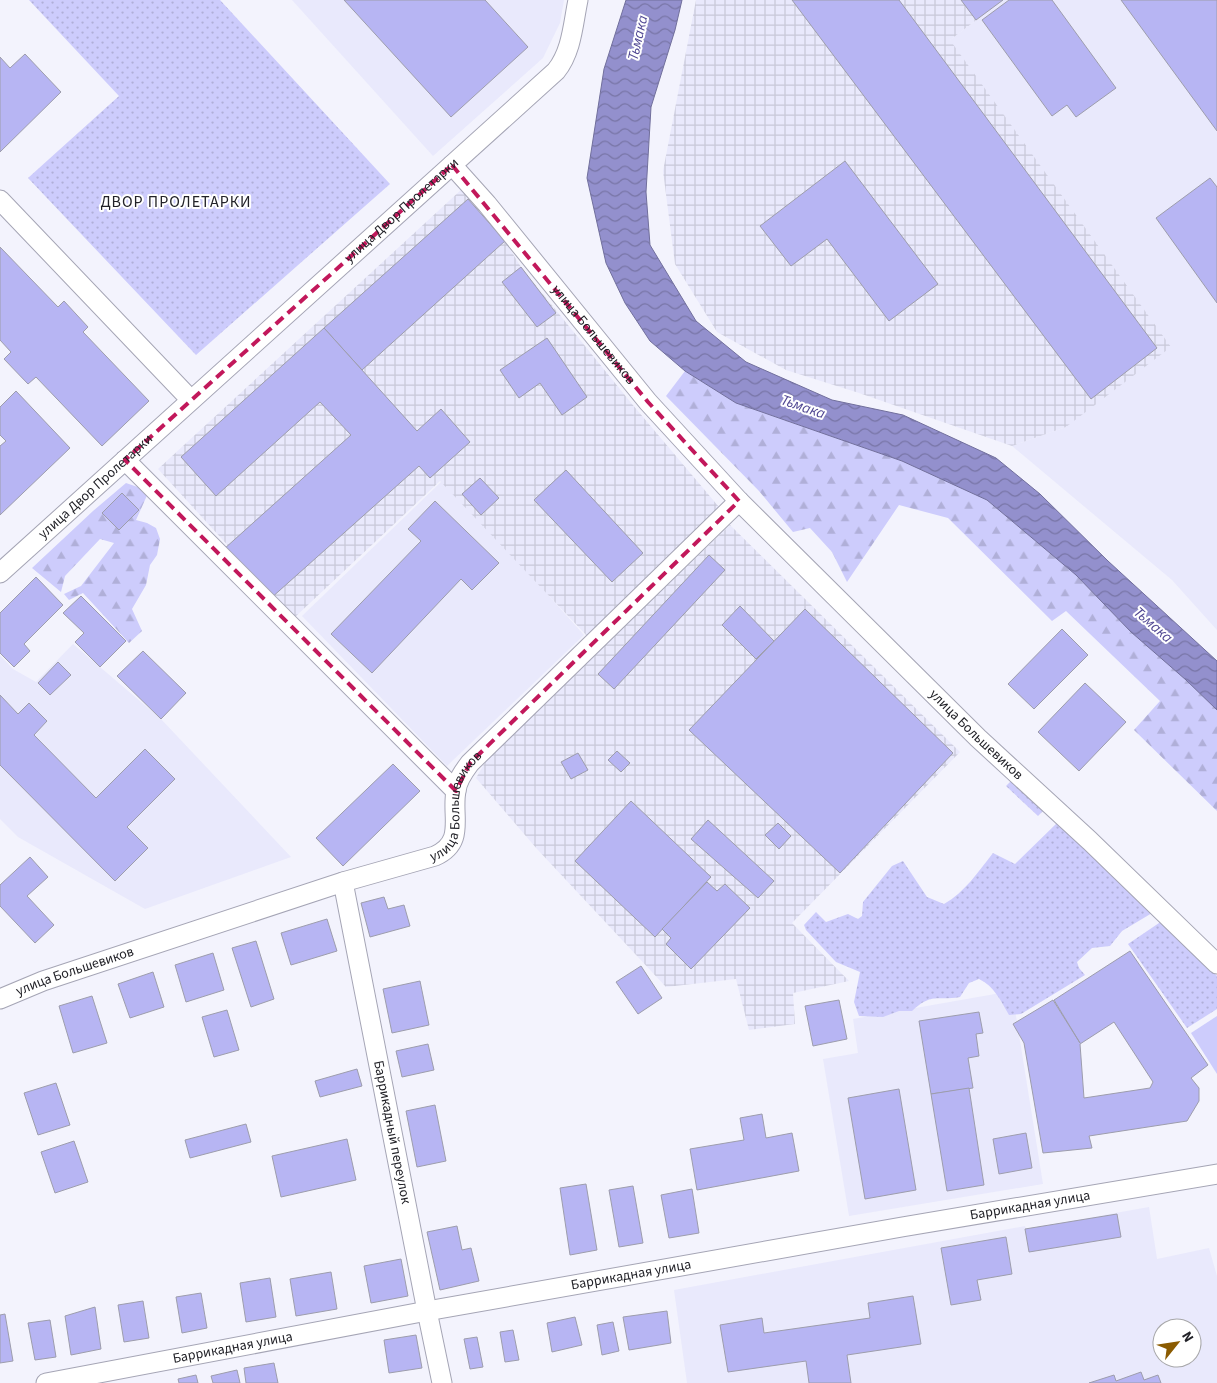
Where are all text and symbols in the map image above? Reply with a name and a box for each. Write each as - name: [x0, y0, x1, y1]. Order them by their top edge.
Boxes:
- water label: Тьмака: [623, 13, 653, 63]
- street label: улица Двор Пролетарки: [340, 153, 463, 268]
- district label: ДВОР ПРОЛЕТАРКИ: [100, 191, 252, 213]
- street label: улица Большевиков: [547, 281, 640, 389]
- water label: Тьмака: [778, 390, 828, 424]
- street label: улица Двор Пролетарки: [34, 429, 158, 544]
- water label: Тьмака: [1129, 602, 1177, 648]
- street label: улица Большевиков: [925, 685, 1028, 785]
- street label: улица Большевиков: [428, 747, 486, 867]
- street label: улица Большевиков: [13, 942, 136, 1001]
- street label: Баррикадный переулок: [368, 1059, 416, 1206]
- street label: Баррикадная улица: [968, 1185, 1092, 1225]
- street label: Баррикадная улица: [569, 1254, 693, 1295]
- north arrow: [1152, 1318, 1202, 1368]
- street label: Баррикадная улица: [171, 1327, 294, 1369]
- text: N: [1176, 1328, 1198, 1346]

